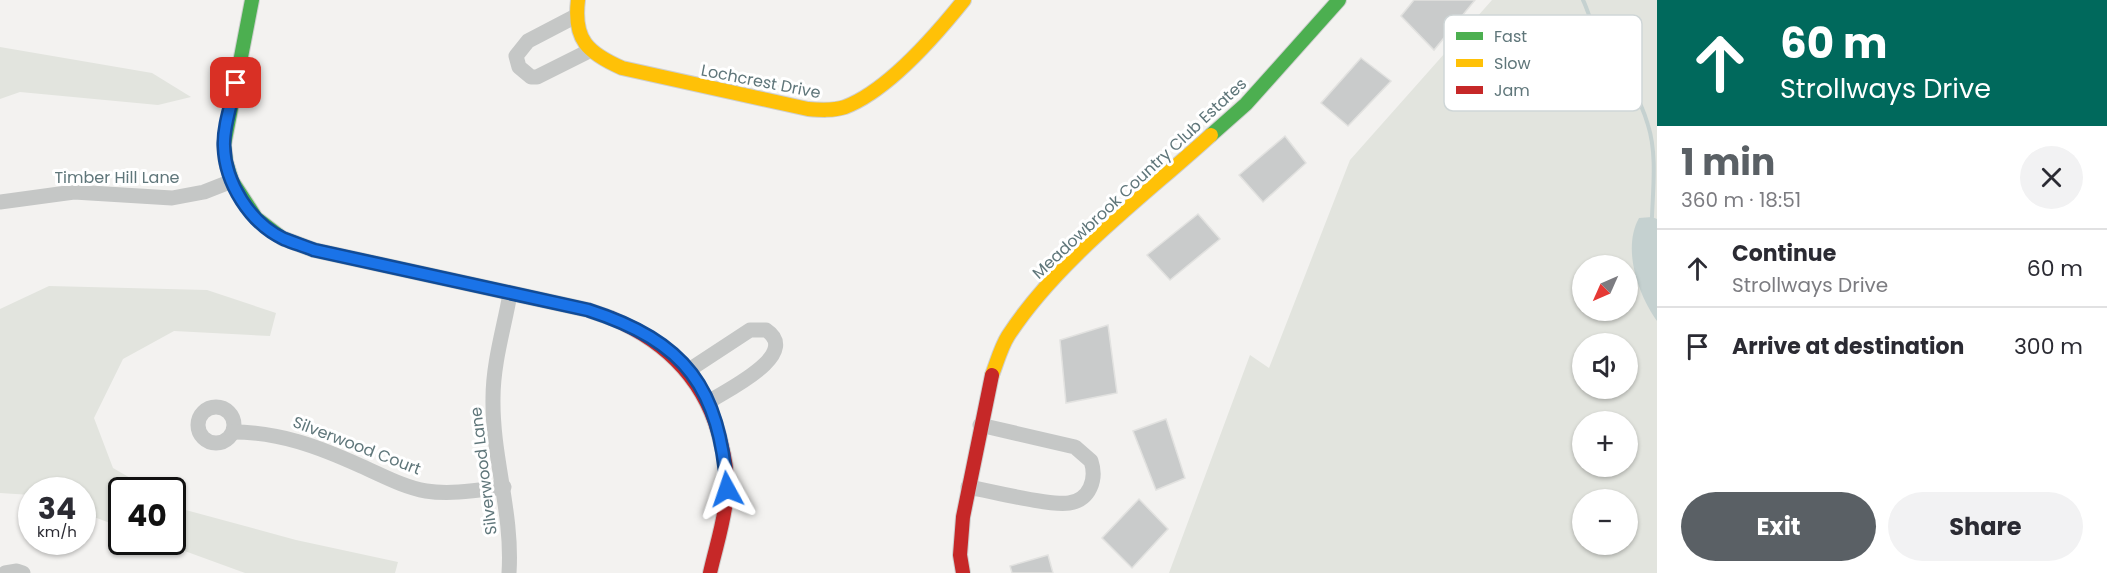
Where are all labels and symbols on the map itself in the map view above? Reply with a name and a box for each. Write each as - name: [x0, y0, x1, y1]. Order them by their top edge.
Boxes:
- legend: [1444, 15, 1642, 111]
- text: Fast: [1494, 25, 1527, 48]
- text: Slow: [1494, 52, 1531, 75]
- pin: [210, 57, 261, 108]
- street label: Lochcrest Drive: [699, 59, 823, 104]
- street label: Meadowbrook Country Club Estates: [1027, 73, 1252, 284]
- text: Jam: [1494, 79, 1530, 102]
- street label: Timber Hill Lane: [54, 166, 180, 189]
- north arrow: [1572, 255, 1638, 321]
- street label: Silverwood Lane: [464, 406, 503, 536]
- street label: Silverwood Court: [289, 410, 424, 481]
- position arrow: [695, 457, 759, 521]
- speed limit sign: 40: [108, 477, 186, 555]

